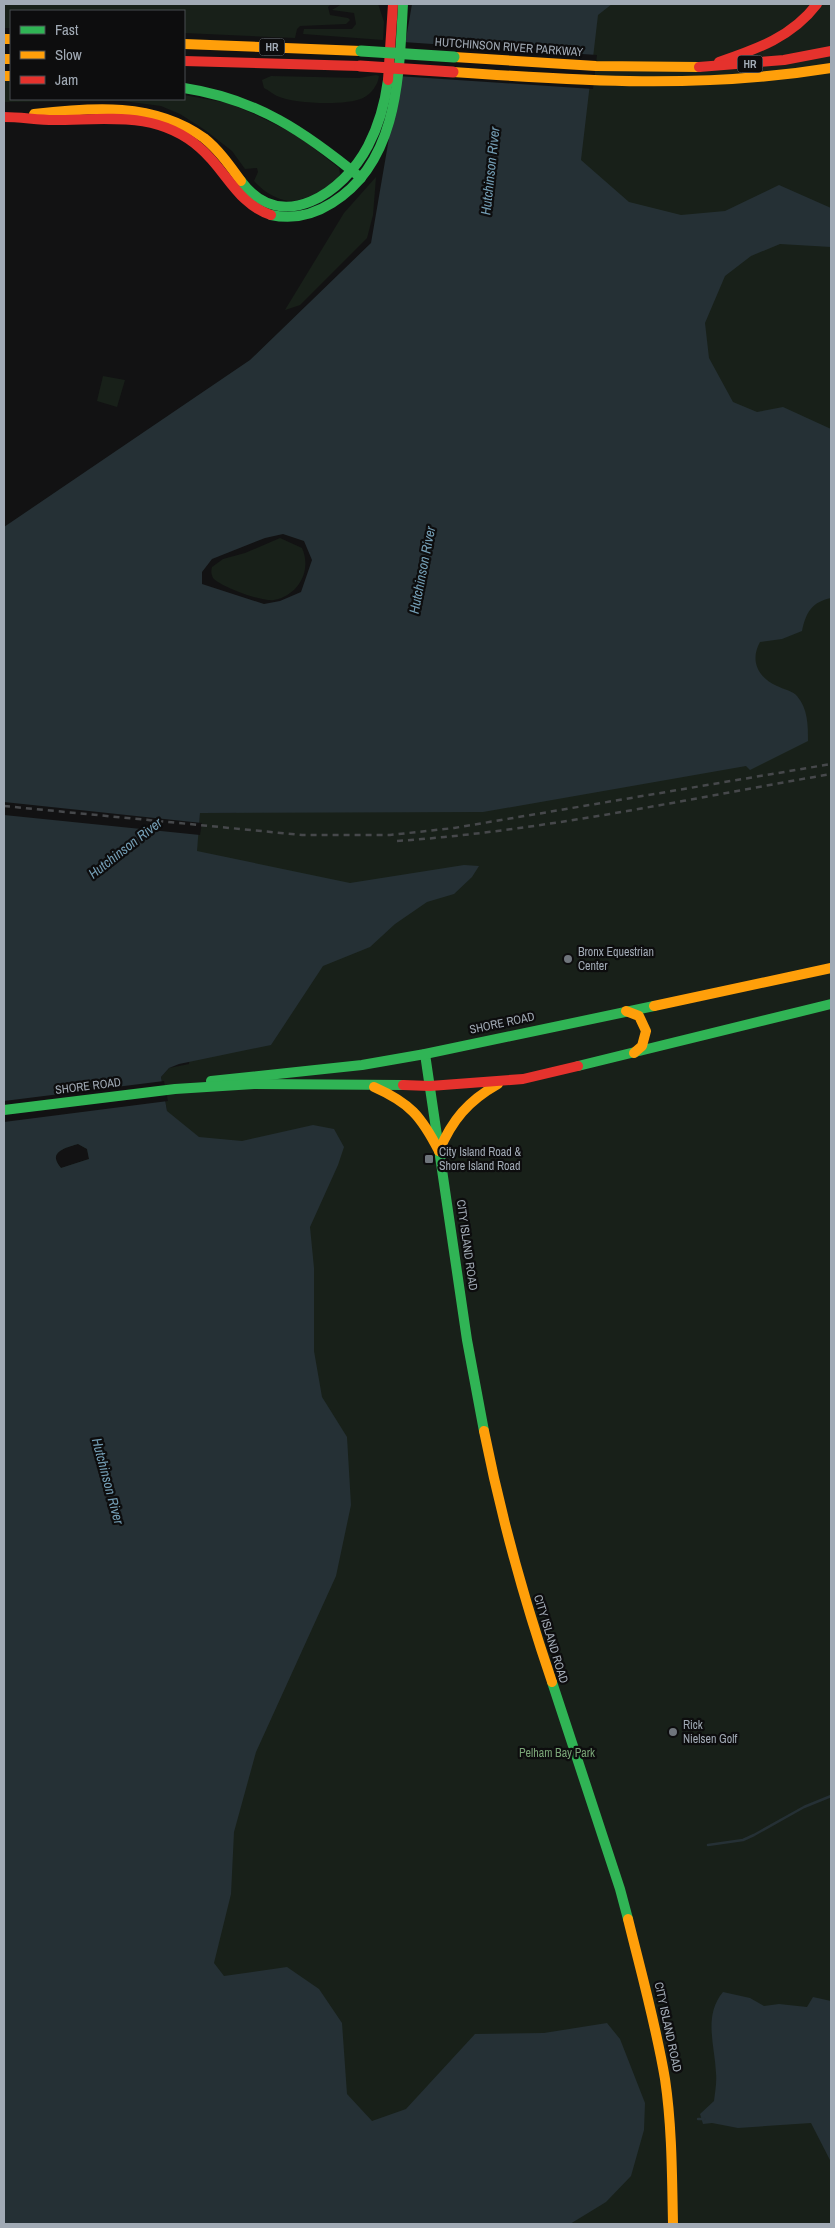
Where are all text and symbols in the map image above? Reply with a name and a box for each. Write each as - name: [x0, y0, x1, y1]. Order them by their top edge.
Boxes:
- legend: [10, 10, 185, 100]
- text: Fast: [55, 19, 79, 40]
- street label: HUTCHINSON RIVER PARKWAY: [434, 34, 584, 60]
- road number: HR: [260, 38, 284, 56]
- text: Slow: [55, 44, 82, 65]
- road number: HR: [738, 56, 762, 72]
- text: Jam: [55, 69, 78, 90]
- water label: Hutchinson River: [476, 125, 504, 216]
- water label: Hutchinson River: [405, 524, 440, 615]
- water label: Hutchinson River: [85, 813, 166, 882]
- place label: Bronx Equestrian Center: [578, 944, 654, 974]
- marker: Bronx Equestrian Center: [562, 953, 574, 965]
- street label: SHORE ROAD: [468, 1008, 536, 1038]
- street label: SHORE ROAD: [54, 1074, 122, 1098]
- place label: City Island Road & Shore Island Road: [439, 1144, 521, 1174]
- marker: City Island Road & Shore Island Road: [423, 1153, 435, 1165]
- street label: CITY ISLAND ROAD: [453, 1198, 481, 1292]
- water label: Hutchinson River: [88, 1436, 128, 1527]
- street label: CITY ISLAND ROAD: [530, 1593, 572, 1685]
- place label: Rick Nielsen Golf: [683, 1717, 737, 1747]
- marker: Rick Nielsen Golf: [667, 1726, 679, 1738]
- park label: Pelham Bay Park: [519, 1745, 595, 1761]
- street label: CITY ISLAND ROAD: [651, 1980, 685, 2074]

